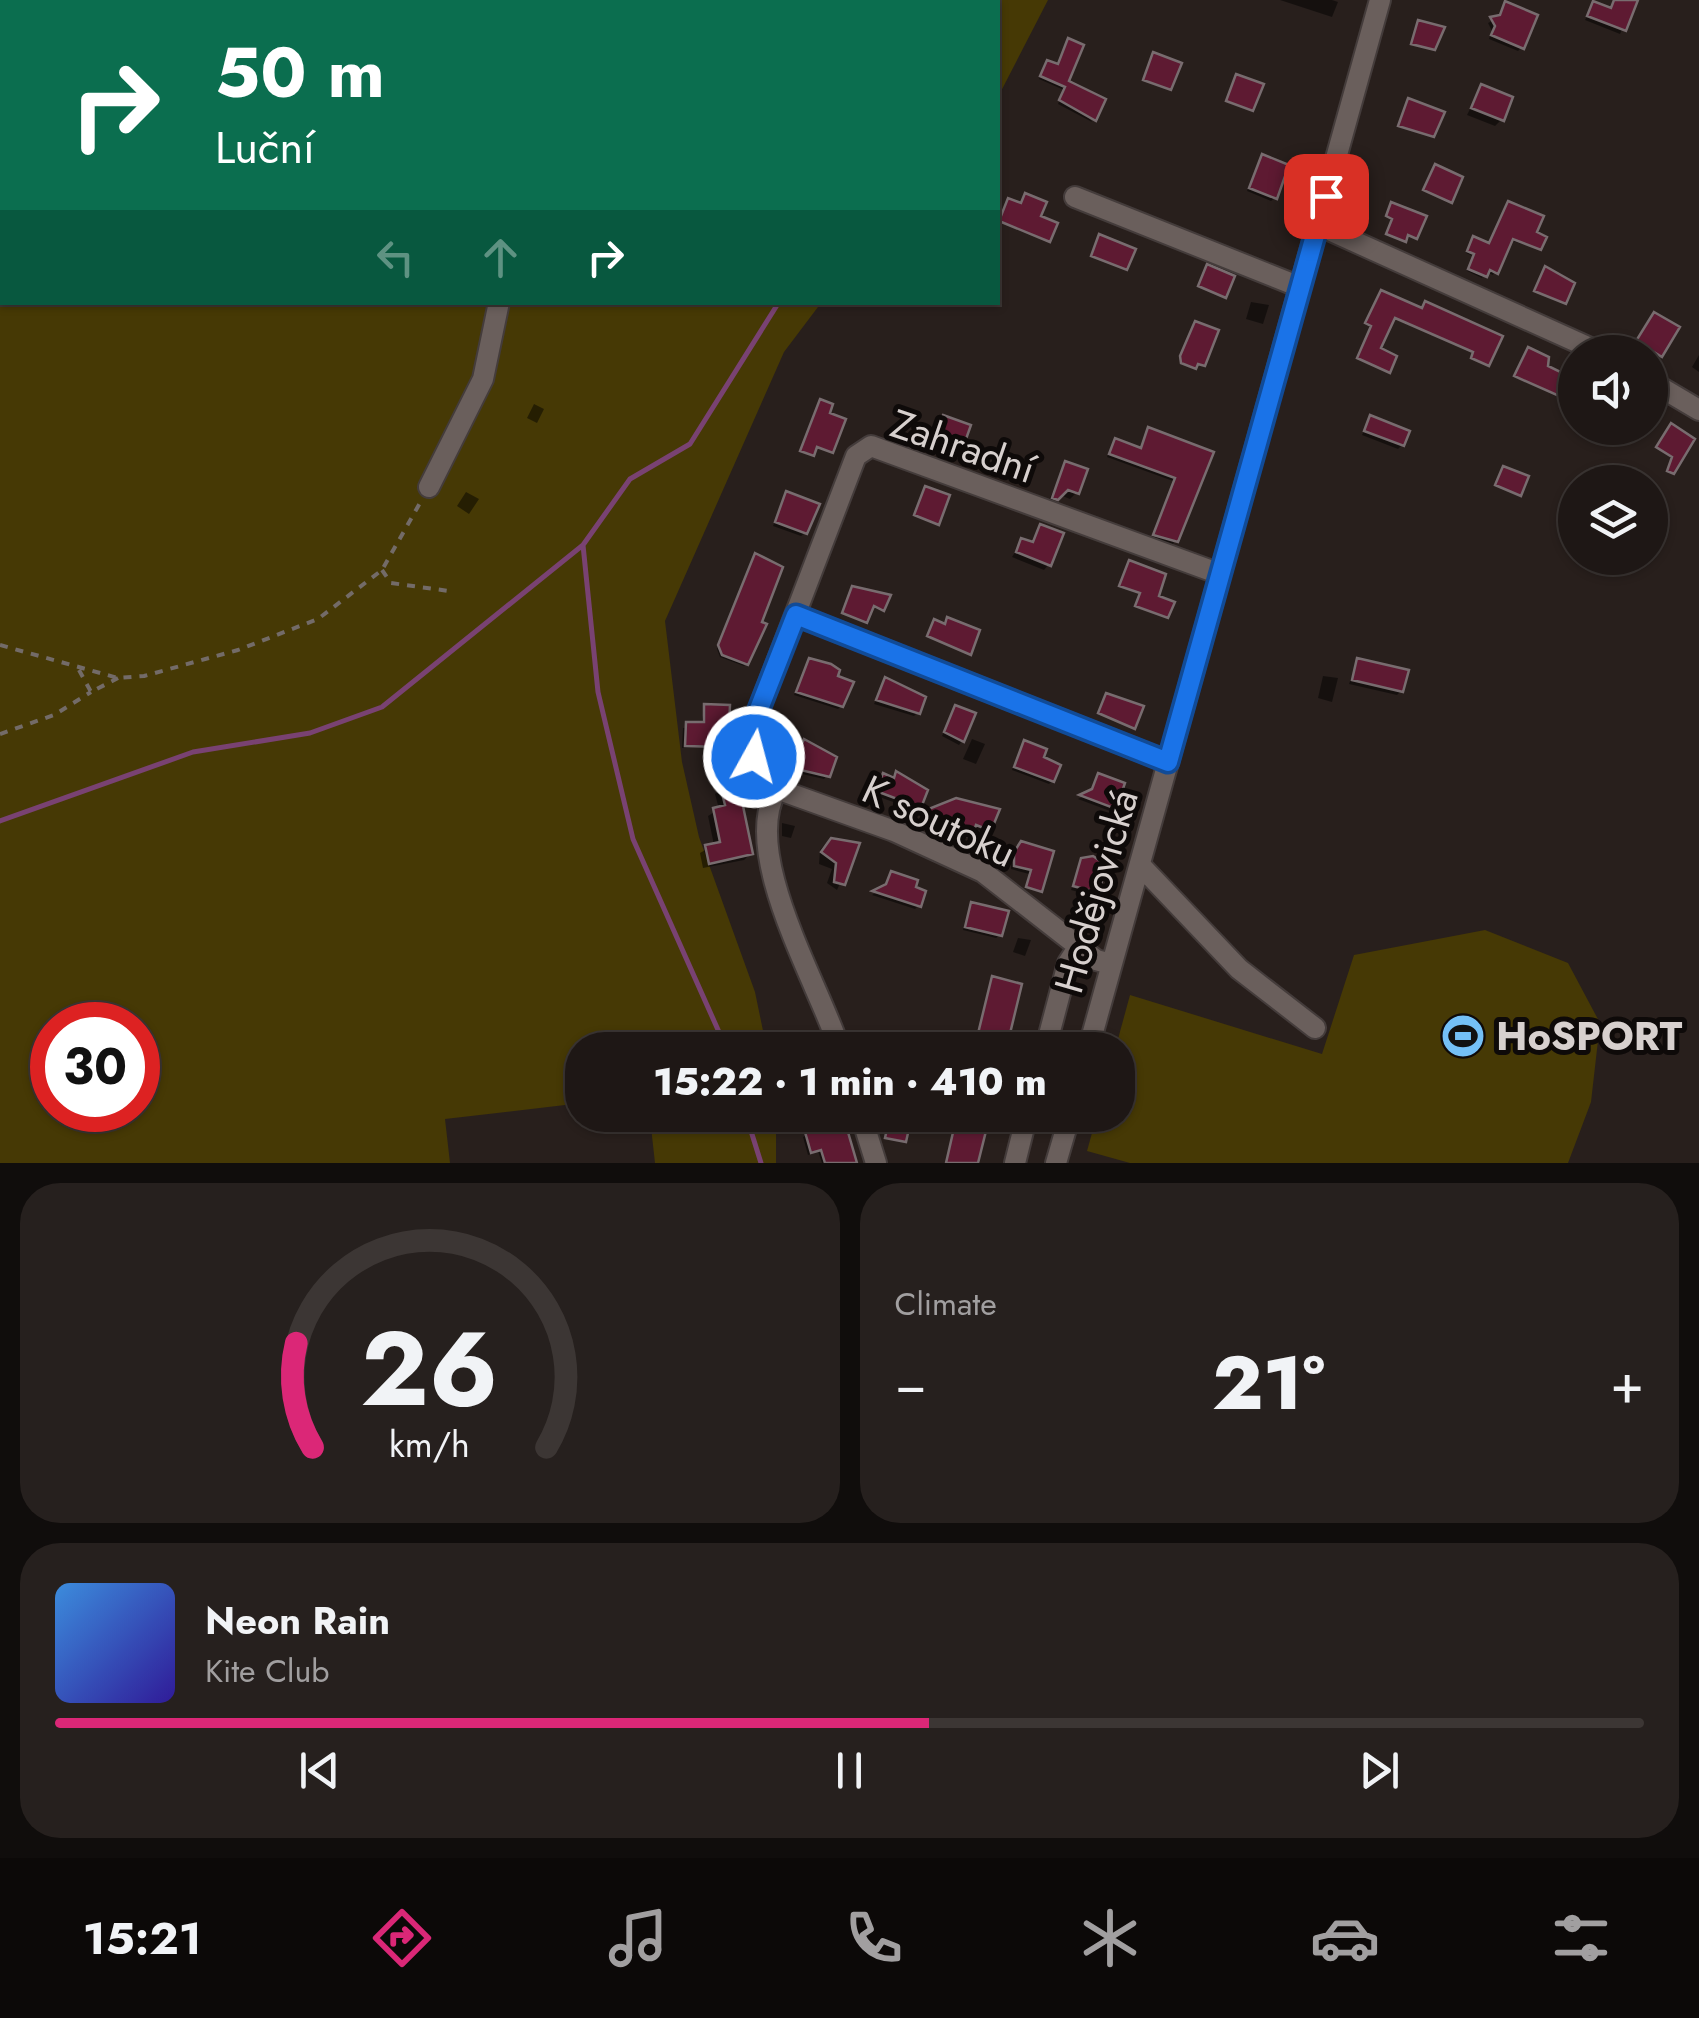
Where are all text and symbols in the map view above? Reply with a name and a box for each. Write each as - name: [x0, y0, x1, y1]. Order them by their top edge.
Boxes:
- text: 50 m: [215, 22, 385, 123]
- icon: right: [50, 40, 180, 170]
- text: Luční: [215, 115, 315, 180]
- pin: [1284, 154, 1369, 239]
- icon: arrive: [1299, 169, 1354, 224]
- icon: left: [368, 230, 423, 285]
- icon: ahead: [473, 230, 528, 285]
- icon: right: [578, 230, 633, 285]
- map controls: [1558, 335, 1668, 575]
- button: sound: [1558, 335, 1668, 445]
- street label: Zahradní: [883, 394, 1044, 498]
- button: layers: [1558, 465, 1668, 575]
- position arrow: [702, 705, 806, 809]
- street label: K soutoku: [853, 760, 1025, 882]
- street label: Hodějovická: [1039, 782, 1153, 1000]
- speed limit sign: 30: [30, 1002, 160, 1132]
- place label: HoSPORT: [1496, 1007, 1683, 1065]
- sports icon: HoSPORT: [1440, 1013, 1486, 1059]
- text: 15:22 · 1 min · 410 m: [653, 1054, 1047, 1109]
- text: Climate: [895, 1281, 997, 1327]
- text: 26: [361, 1294, 499, 1444]
- text: 21°: [1212, 1329, 1325, 1437]
- text: −: [895, 1344, 927, 1424]
- text: +: [1610, 1344, 1644, 1424]
- text: km/h: [389, 1419, 470, 1470]
- text: Neon Rain: [205, 1593, 390, 1648]
- text: Kite Club: [205, 1648, 329, 1694]
- icon: previous: [292, 1743, 347, 1798]
- icon: pause: [822, 1743, 877, 1798]
- icon: next: [1352, 1743, 1407, 1798]
- icon: directions: [367, 1903, 437, 1973]
- icon: music: [603, 1903, 673, 1973]
- icon: phone: [839, 1903, 909, 1973]
- icon: climate: [1075, 1903, 1145, 1973]
- icon: car: [1310, 1903, 1380, 1973]
- icon: filters: [1546, 1903, 1616, 1973]
- text: 15:21: [83, 1906, 202, 1971]

